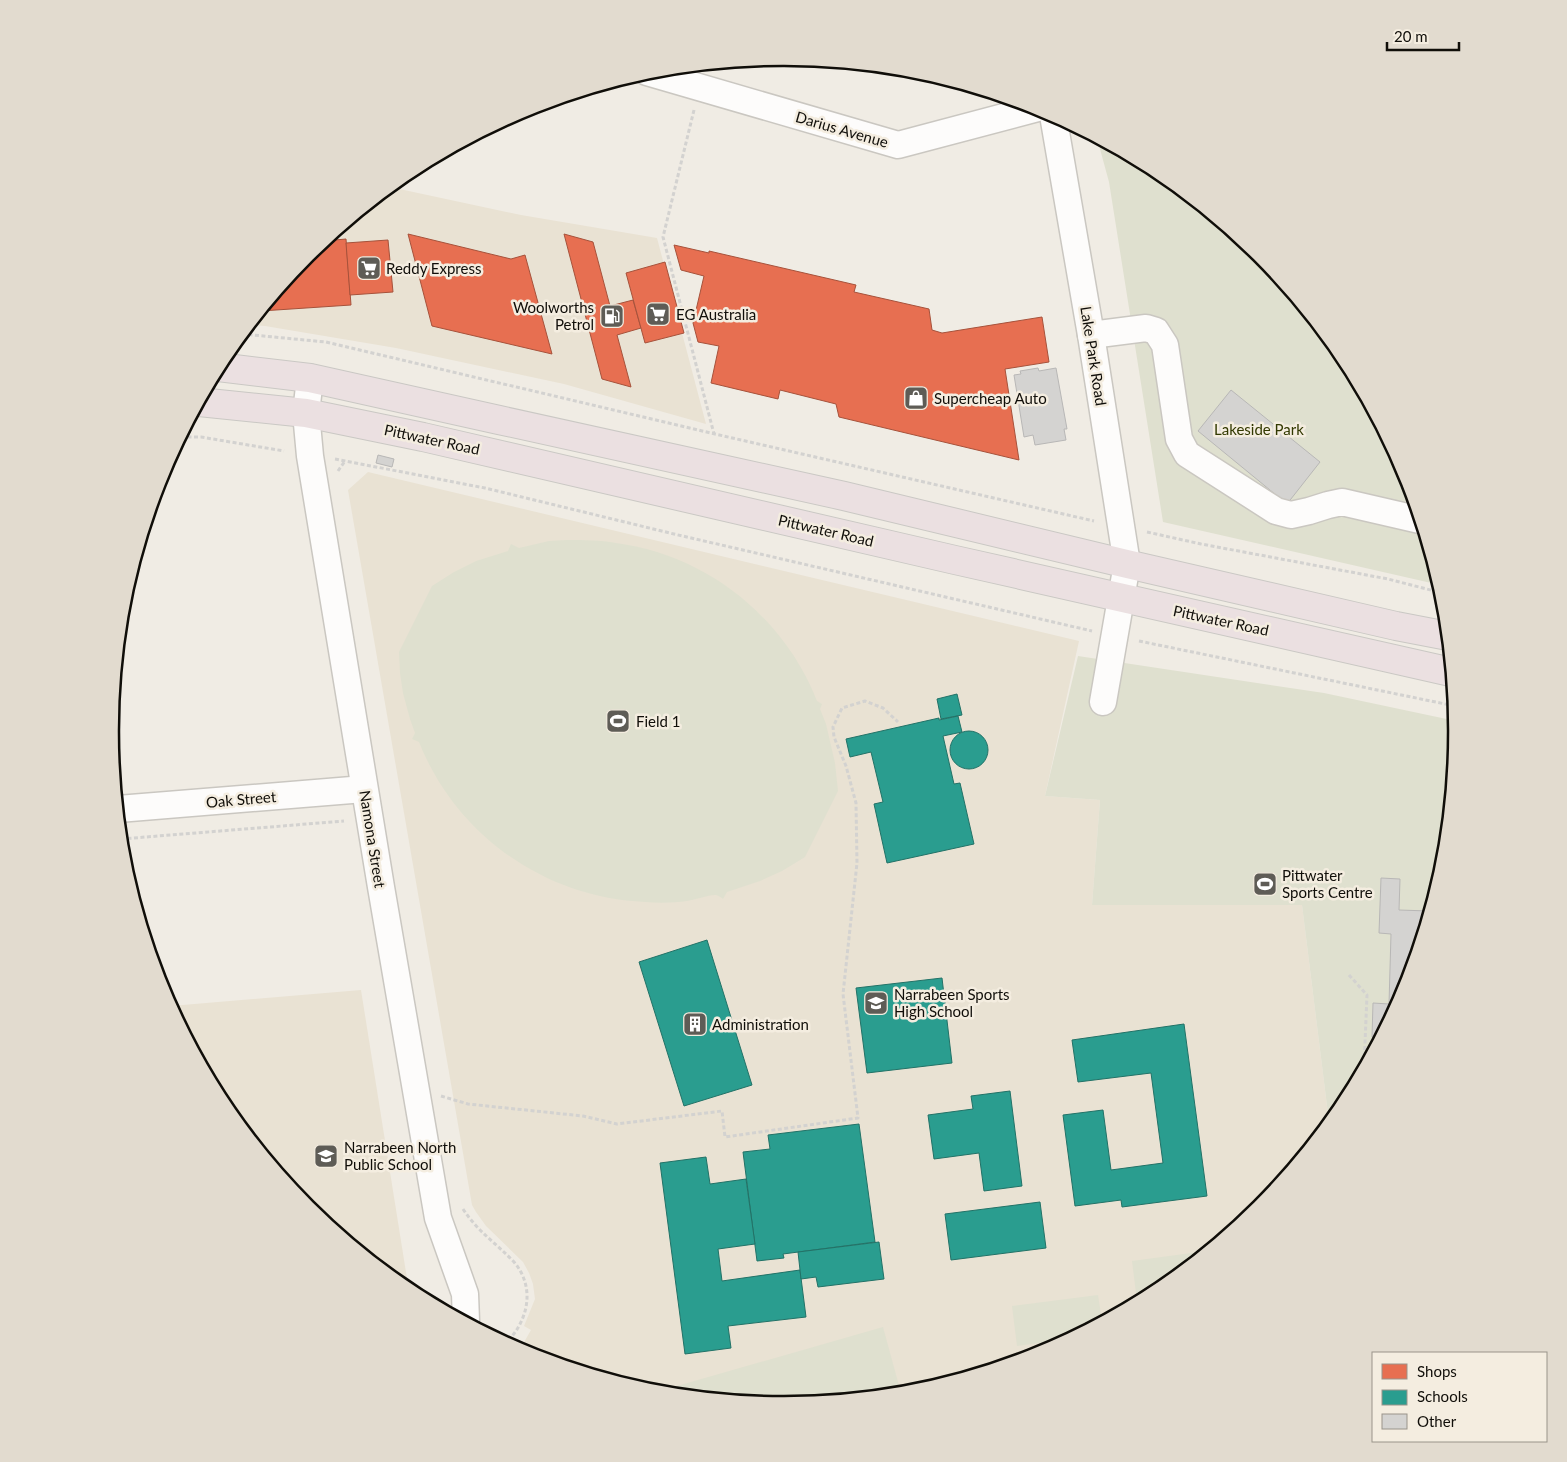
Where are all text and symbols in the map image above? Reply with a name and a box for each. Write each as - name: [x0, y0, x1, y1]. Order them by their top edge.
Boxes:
- scale bar: [1387, 20, 1460, 52]
- text: 20 m: [1394, 27, 1428, 45]
- street label: Darius Avenue: [794, 107, 890, 151]
- supermarket icon: Reddy Express: [356, 255, 382, 281]
- place label: Reddy Express: [386, 259, 481, 277]
- place label: Woolworths Petrol: [513, 298, 594, 333]
- supermarket icon: EG Australia: [645, 301, 671, 327]
- fuel station icon: Woolworths Petrol: [599, 303, 625, 329]
- place label: EG Australia: [676, 305, 756, 323]
- street label: Lake Park Road: [1077, 305, 1111, 407]
- shop icon: Supercheap Auto: [903, 385, 929, 411]
- place label: Supercheap Auto: [934, 389, 1047, 407]
- street label: Pittwater Road: [383, 420, 481, 458]
- park label: Lakeside Park: [1214, 420, 1304, 438]
- street label: Pittwater Road: [777, 510, 875, 550]
- street label: Pittwater Road: [1172, 601, 1270, 639]
- sports icon: Field 1: [605, 708, 631, 734]
- place label: Field 1: [636, 712, 680, 730]
- street label: Oak Street: [205, 787, 277, 811]
- street label: Namona Street: [356, 789, 390, 890]
- place label: Pittwater Sports Centre: [1282, 866, 1373, 901]
- sports icon: Pittwater Sports Centre: [1252, 871, 1278, 897]
- place label: Narrabeen Sports High School: [894, 985, 1010, 1020]
- school or university icon: Narrabeen Sports High School: [863, 990, 889, 1016]
- building icon: Administration: [682, 1011, 708, 1037]
- place label: Administration: [712, 1015, 809, 1033]
- place label: Narrabeen North Public School: [344, 1138, 456, 1173]
- school or university icon: Narrabeen North Public School: [313, 1143, 339, 1169]
- legend: [1372, 1352, 1547, 1442]
- text: Shops: [1417, 1362, 1457, 1380]
- text: Schools: [1417, 1387, 1468, 1405]
- text: Other: [1417, 1412, 1457, 1430]

